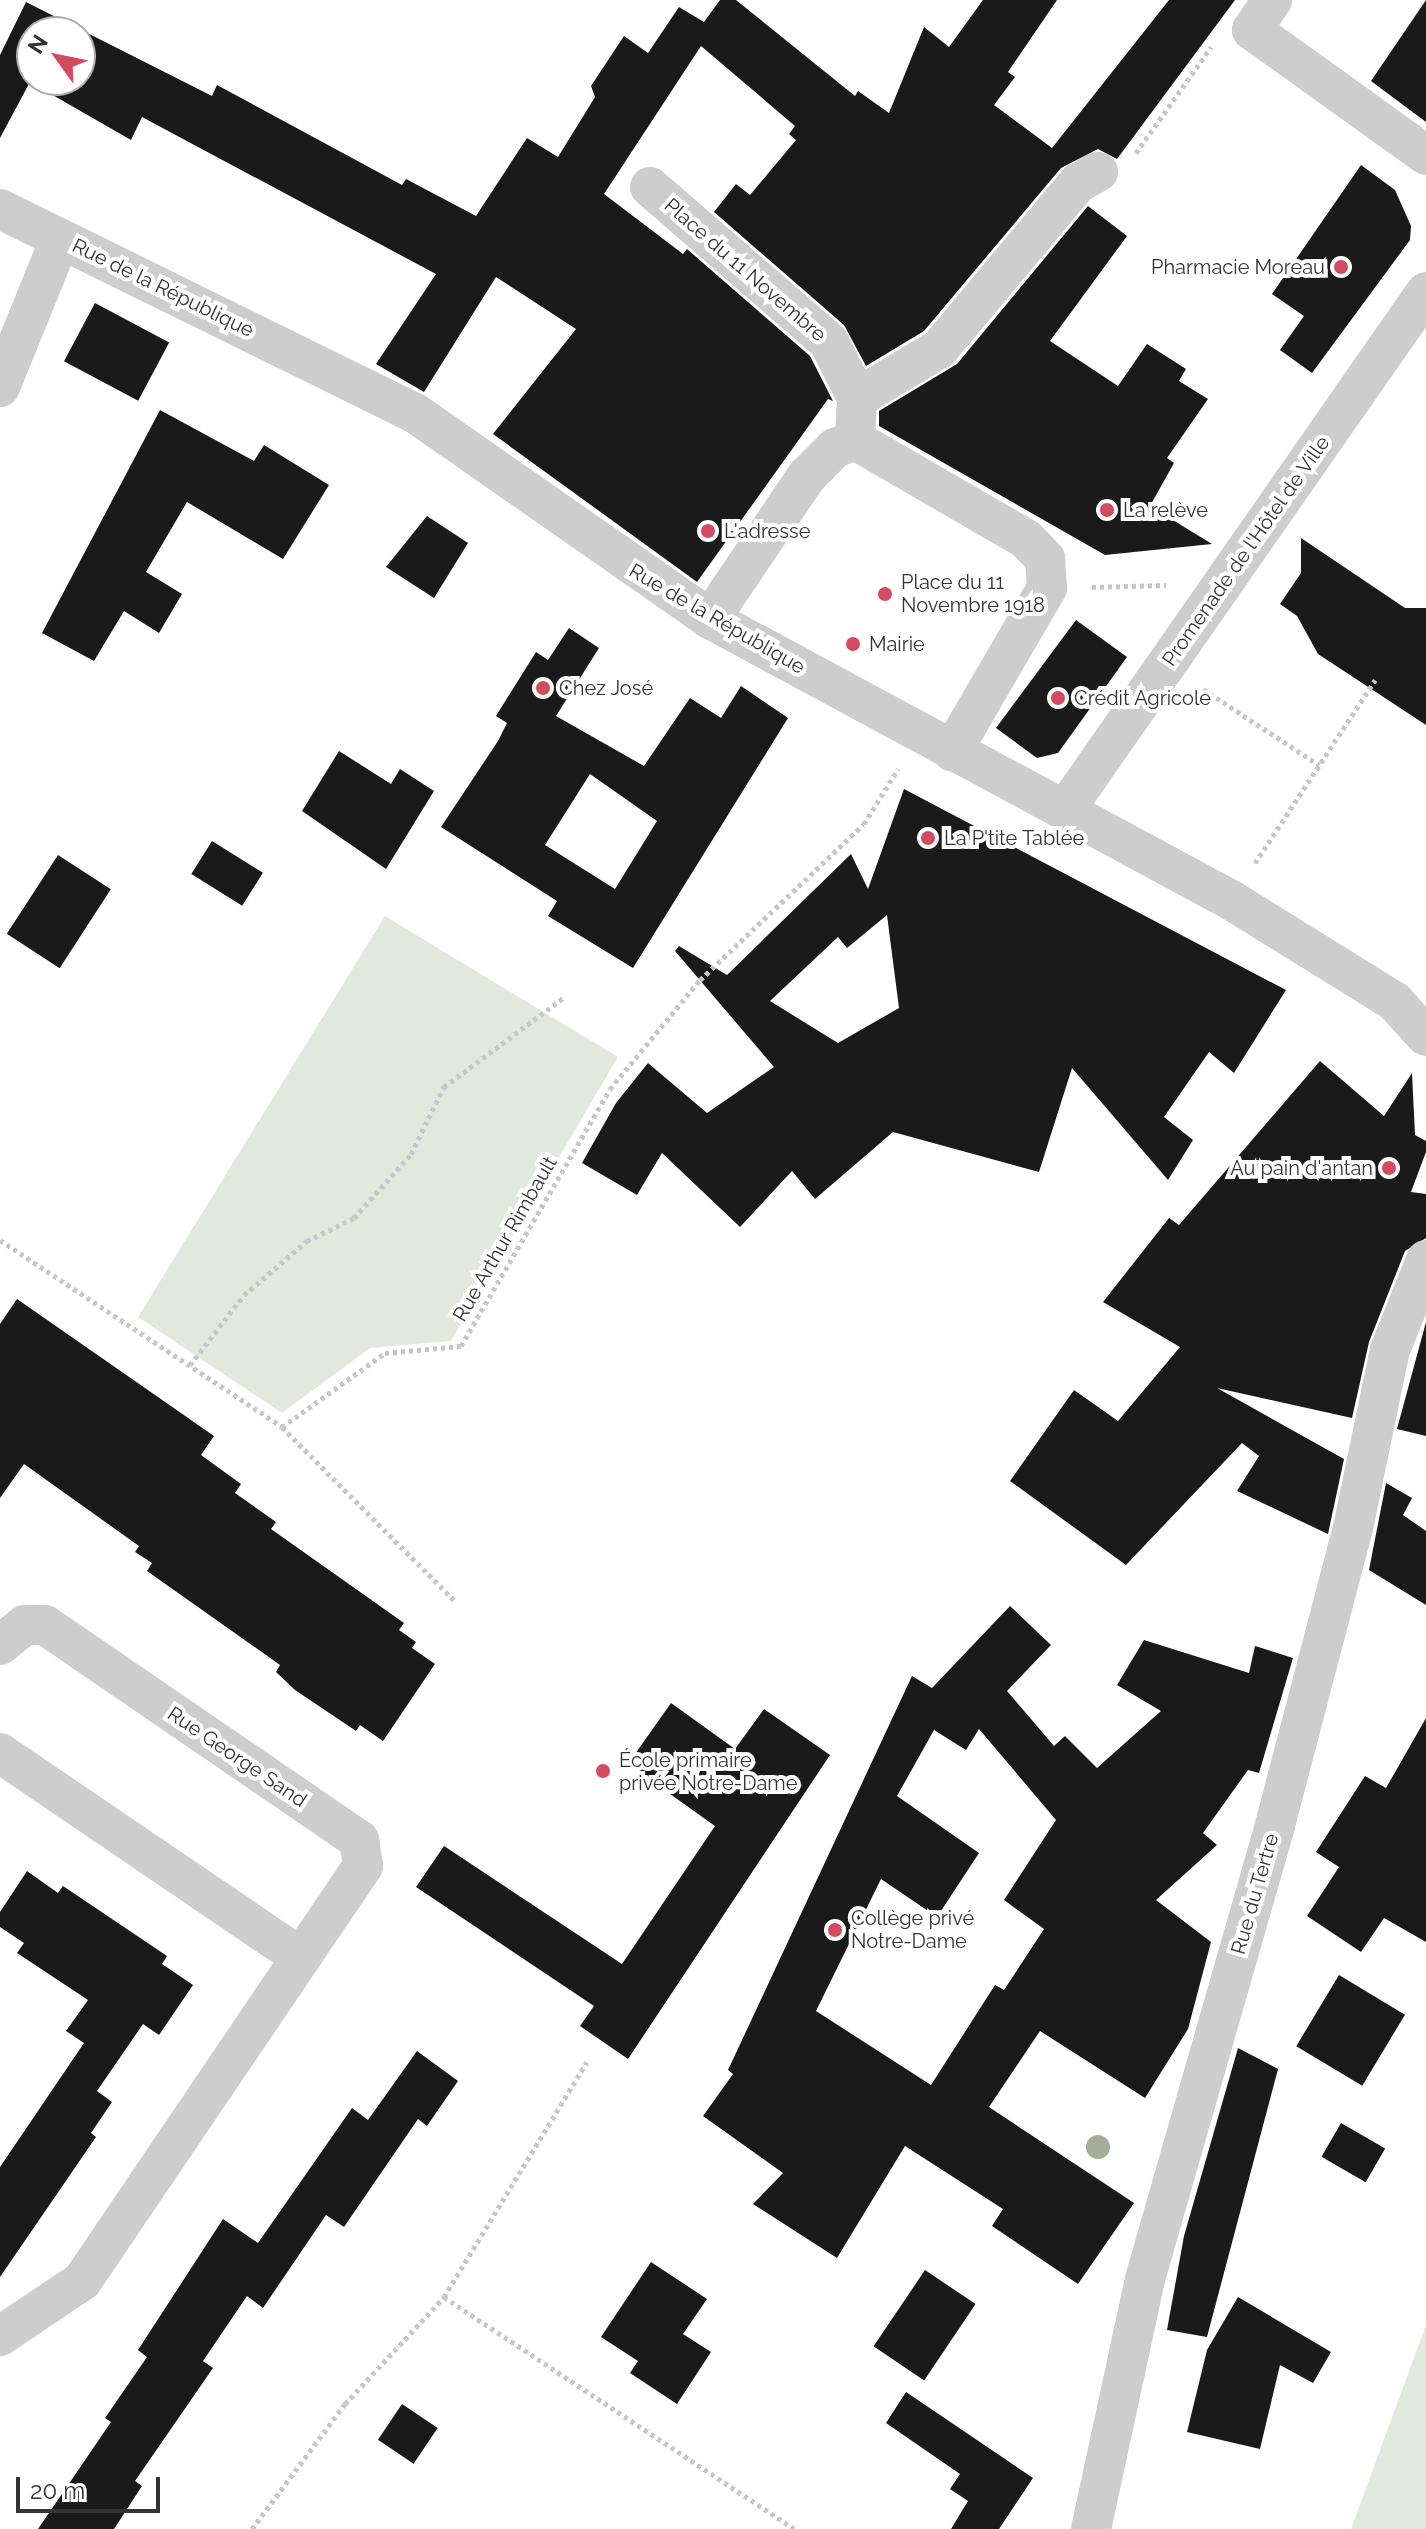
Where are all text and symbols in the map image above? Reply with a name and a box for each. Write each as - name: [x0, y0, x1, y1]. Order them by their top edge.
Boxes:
- north arrow: [16, 16, 96, 96]
- text: N: [22, 30, 53, 58]
- street label: Place du 11 Novembre: [659, 193, 831, 347]
- street label: Rue de la République: [68, 234, 258, 342]
- place label: Pharmacie Moreau: [1151, 255, 1325, 279]
- marker: Pharmacie Moreau: [1332, 258, 1350, 276]
- street label: Promenade de l'Hôtel de Ville: [1157, 431, 1335, 671]
- place label: La relève: [1123, 498, 1208, 522]
- marker: La relève: [1098, 501, 1116, 519]
- place label: L'adresse: [724, 519, 810, 543]
- marker: L'adresse: [699, 522, 717, 540]
- street label: Rue de la République: [625, 559, 809, 679]
- place label: Place du 11 Novembre 1918: [901, 570, 1045, 617]
- marker: Place du 11 Novembre 1918: [876, 585, 894, 603]
- place label: Mairie: [869, 632, 925, 656]
- marker: Mairie: [844, 635, 862, 653]
- place label: Chez José: [559, 676, 654, 700]
- marker: Chez José: [534, 679, 552, 697]
- place label: Crédit Agricole: [1074, 686, 1212, 710]
- marker: Crédit Agricole: [1049, 689, 1067, 707]
- place label: La P'tite Tablée: [944, 826, 1085, 850]
- marker: La P'tite Tablée: [919, 829, 937, 847]
- street label: Rue Arthur Rimbault: [448, 1152, 562, 1326]
- place label: Au pain d'antan: [1230, 1156, 1373, 1180]
- marker: Au pain d'antan: [1380, 1159, 1398, 1177]
- street label: Rue George Sand: [163, 1702, 311, 1812]
- place label: École primaire privée Notre-Dame: [619, 1748, 797, 1795]
- marker: École primaire privée Notre-Dame: [594, 1762, 612, 1780]
- street label: Rue du Tertre: [1226, 1831, 1284, 1957]
- place label: Collège privé Notre-Dame: [851, 1906, 974, 1953]
- marker: Collège privé Notre-Dame: [826, 1921, 844, 1939]
- scale bar: [20, 2461, 164, 2511]
- text: 20 m: [30, 2476, 85, 2505]

